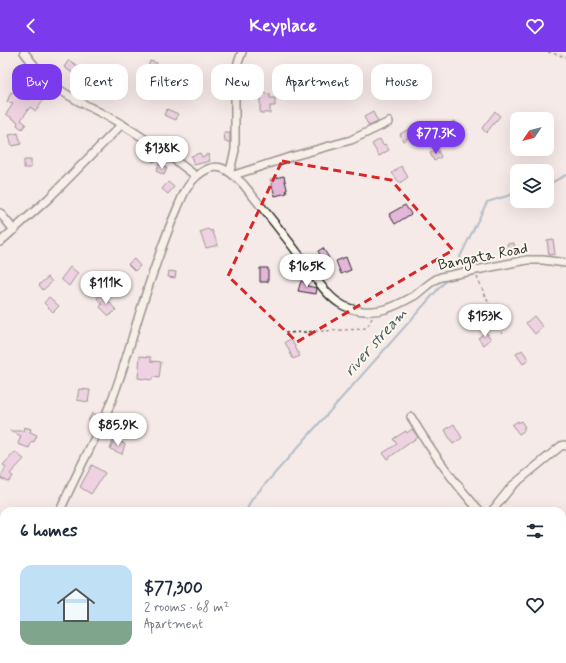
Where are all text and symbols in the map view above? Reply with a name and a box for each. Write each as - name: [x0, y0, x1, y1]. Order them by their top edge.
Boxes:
- text: Keyplace: [249, 14, 317, 38]
- icon: back: [20, 15, 42, 37]
- icon: heart: [524, 15, 546, 37]
- chip: Buy: [12, 64, 62, 100]
- chip: Rent: [70, 64, 128, 100]
- chip: Filters: [136, 64, 203, 100]
- chip: New: [211, 64, 264, 100]
- chip: Apartment: [272, 64, 363, 100]
- chip: House: [371, 64, 432, 100]
- north arrow: [510, 112, 554, 156]
- map controls: [510, 112, 554, 208]
- pin: $77.3K: [403, 121, 469, 155]
- text: $77.3K: [416, 125, 456, 142]
- pin: $138K: [134, 136, 190, 170]
- text: $138K: [144, 140, 180, 157]
- button: layers: [510, 164, 554, 208]
- street label: Bangata Road: [436, 238, 530, 277]
- pin: $165K: [279, 254, 335, 288]
- text: $165K: [288, 258, 326, 275]
- pin: $111K: [78, 271, 134, 305]
- text: $111K: [89, 275, 123, 292]
- water label: river stream: [340, 303, 412, 381]
- pin: $153K: [457, 304, 513, 338]
- text: $153K: [468, 308, 502, 325]
- pin: $85.9K: [85, 413, 151, 447]
- text: $85.9K: [98, 417, 138, 434]
- text: 6 homes: [20, 520, 78, 542]
- icon: filters: [524, 520, 546, 542]
- text: $77,300: [144, 577, 203, 599]
- icon: home: [52, 581, 100, 629]
- icon: heart: [524, 594, 546, 616]
- text: 2 rooms · 68 m²: [144, 599, 229, 616]
- text: Apartment: [144, 616, 203, 633]

